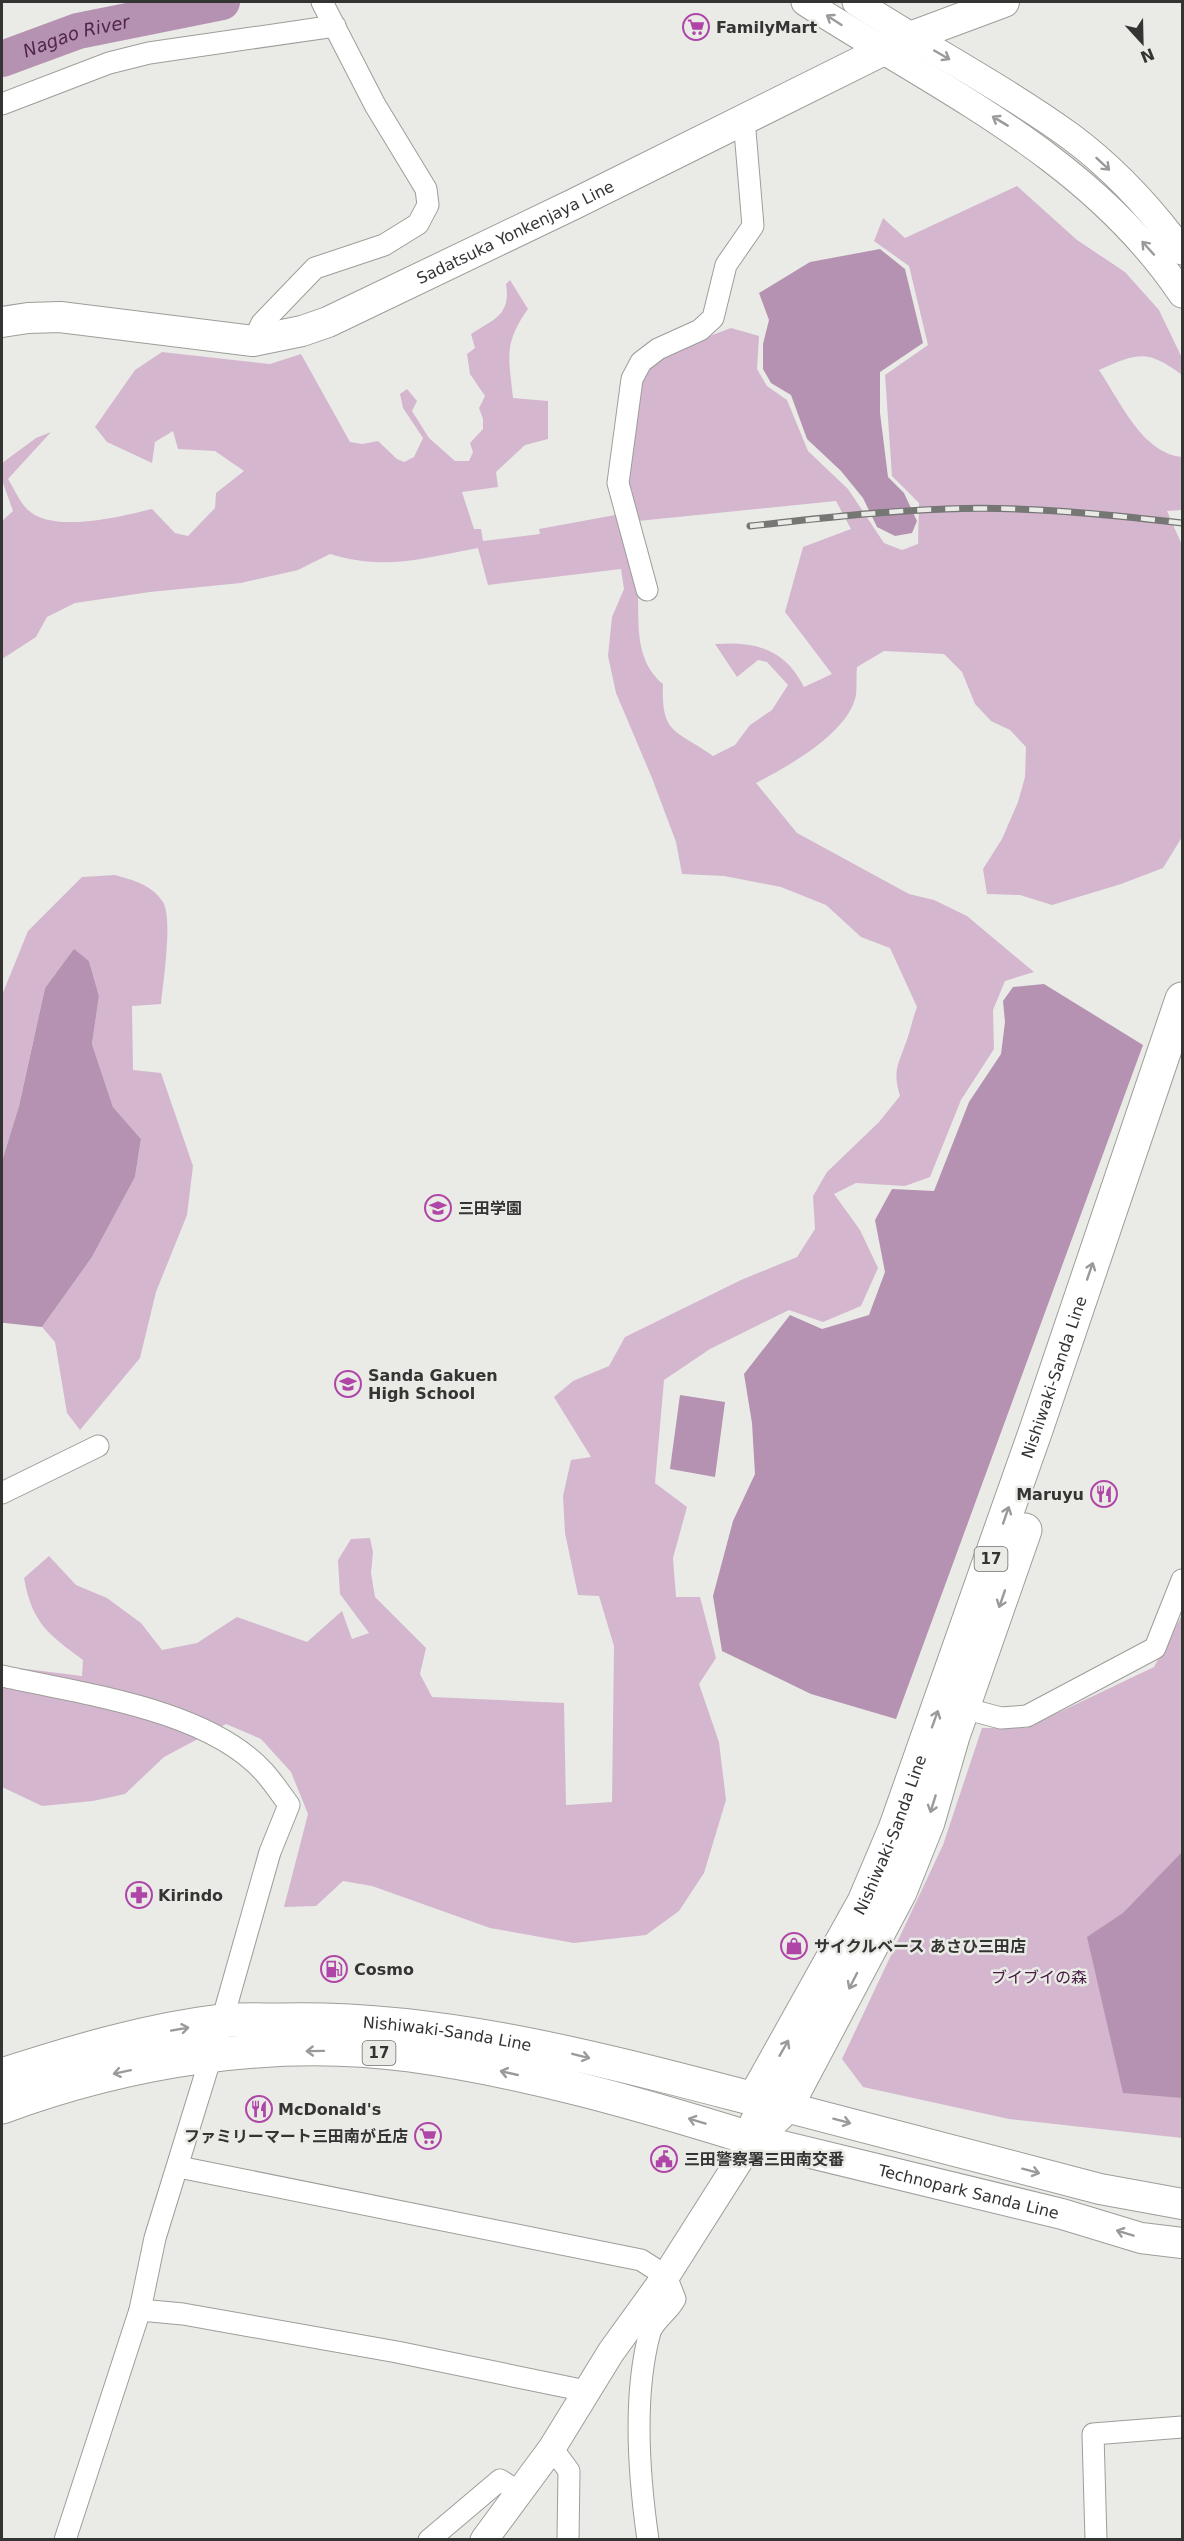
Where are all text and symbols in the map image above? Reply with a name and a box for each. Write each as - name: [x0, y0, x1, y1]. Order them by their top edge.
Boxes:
- water label: Nagao River: [20, 10, 133, 61]
- supermarket icon: FamilyMart: [681, 12, 711, 42]
- north arrow: [1112, 12, 1172, 72]
- one-way arrow: [825, 13, 842, 26]
- place label: FamilyMart: [716, 18, 817, 37]
- text: N: [1138, 44, 1157, 67]
- one-way arrow: [932, 50, 950, 61]
- one-way arrow: [992, 114, 1009, 126]
- one-way arrow: [1095, 157, 1110, 171]
- street label: Sadatsuka Yonkenjaya Line: [413, 176, 617, 288]
- one-way arrow: [1141, 240, 1155, 255]
- school or university icon: 三田学園: [423, 1193, 453, 1223]
- place label: 三田学園: [458, 1199, 522, 1218]
- one-way arrow: [1085, 1262, 1096, 1281]
- street label: Nishiwaki-Sanda Line: [1017, 1294, 1090, 1461]
- place label: Sanda Gakuen High School: [368, 1366, 498, 1403]
- school or university icon: Sanda Gakuen High School: [333, 1369, 363, 1399]
- restaurant icon: Maruyu: [1089, 1479, 1119, 1509]
- place label: Maruyu: [1016, 1485, 1084, 1504]
- one-way arrow: [1002, 1506, 1013, 1525]
- road number: 17: [974, 1547, 1008, 1571]
- one-way arrow: [995, 1589, 1006, 1608]
- one-way arrow: [931, 1710, 942, 1729]
- street label: Nishiwaki-Sanda Line: [849, 1752, 930, 1918]
- one-way arrow: [927, 1794, 938, 1813]
- pharmacy icon: Kirindo: [124, 1880, 154, 1910]
- place label: Kirindo: [158, 1886, 223, 1905]
- shop icon: サイクルベース あさひ三田店: [779, 1931, 809, 1961]
- place label: サイクルベース あさひ三田店: [814, 1937, 1026, 1956]
- fuel station icon: Cosmo: [319, 1954, 349, 1984]
- place label: Cosmo: [354, 1960, 414, 1979]
- park label: ブイブイの森: [991, 1968, 1087, 1987]
- one-way arrow: [847, 1972, 859, 1989]
- street label: Nishiwaki-Sanda Line: [362, 2012, 533, 2055]
- one-way arrow: [170, 2023, 189, 2034]
- one-way arrow: [778, 2040, 790, 2057]
- road number: 17: [362, 2041, 395, 2065]
- one-way arrow: [306, 2045, 326, 2057]
- one-way arrow: [571, 2050, 590, 2062]
- one-way arrow: [113, 2066, 132, 2078]
- one-way arrow: [499, 2066, 518, 2078]
- restaurant icon: McDonald's: [244, 2094, 274, 2124]
- place label: McDonald's: [278, 2100, 381, 2119]
- one-way arrow: [688, 2115, 707, 2126]
- one-way arrow: [833, 2116, 852, 2127]
- supermarket icon: ファミリーマート三田南が丘店: [413, 2121, 443, 2151]
- place label: ファミリーマート三田南が丘店: [184, 2127, 408, 2146]
- public building icon: 三田警察署三田南交番: [649, 2144, 679, 2174]
- place label: 三田警察署三田南交番: [684, 2150, 844, 2169]
- street label: Technopark Sanda Line: [876, 2160, 1061, 2222]
- one-way arrow: [1021, 2165, 1040, 2177]
- one-way arrow: [1116, 2227, 1135, 2238]

